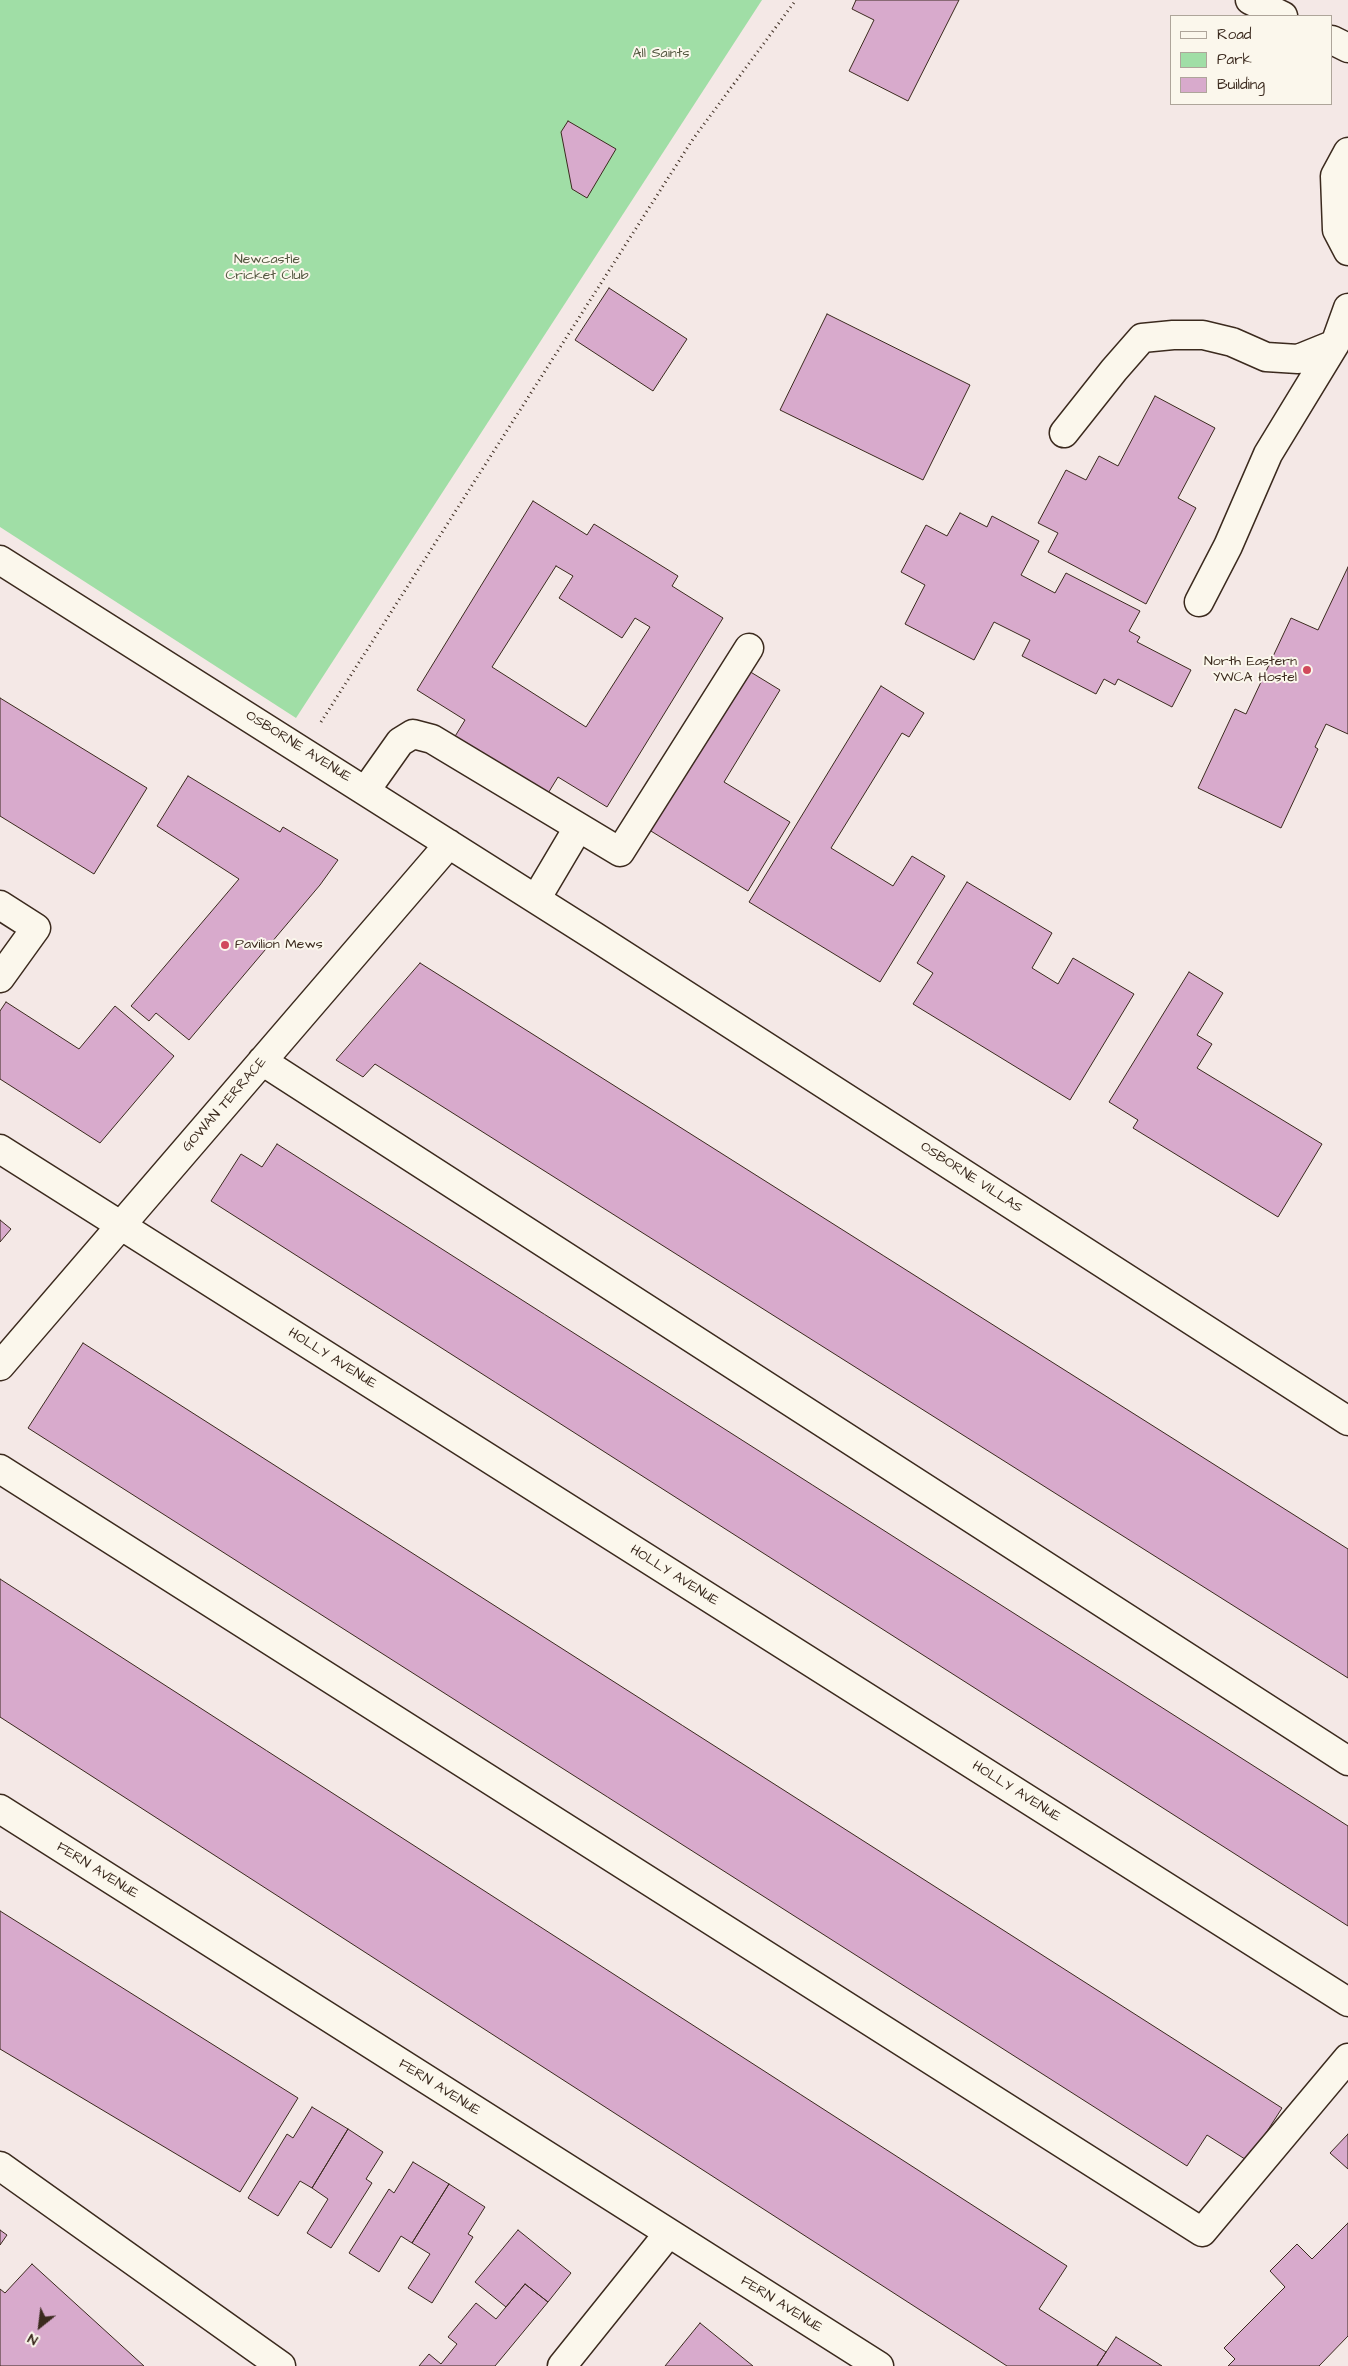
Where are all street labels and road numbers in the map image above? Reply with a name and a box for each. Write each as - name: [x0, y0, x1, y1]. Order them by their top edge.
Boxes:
- street label: OSBORNE AVENUE: [242, 708, 354, 786]
- street label: GOWAN TERRACE: [179, 1054, 271, 1156]
- street label: OSBORNE VILLAS: [917, 1139, 1025, 1217]
- street label: HOLLY AVENUE: [285, 1325, 379, 1393]
- street label: HOLLY AVENUE: [627, 1542, 721, 1610]
- street label: HOLLY AVENUE: [969, 1758, 1063, 1826]
- street label: FERN AVENUE: [53, 1839, 141, 1903]
- street label: FERN AVENUE: [395, 2056, 483, 2120]
- street label: FERN AVENUE: [737, 2273, 825, 2337]

